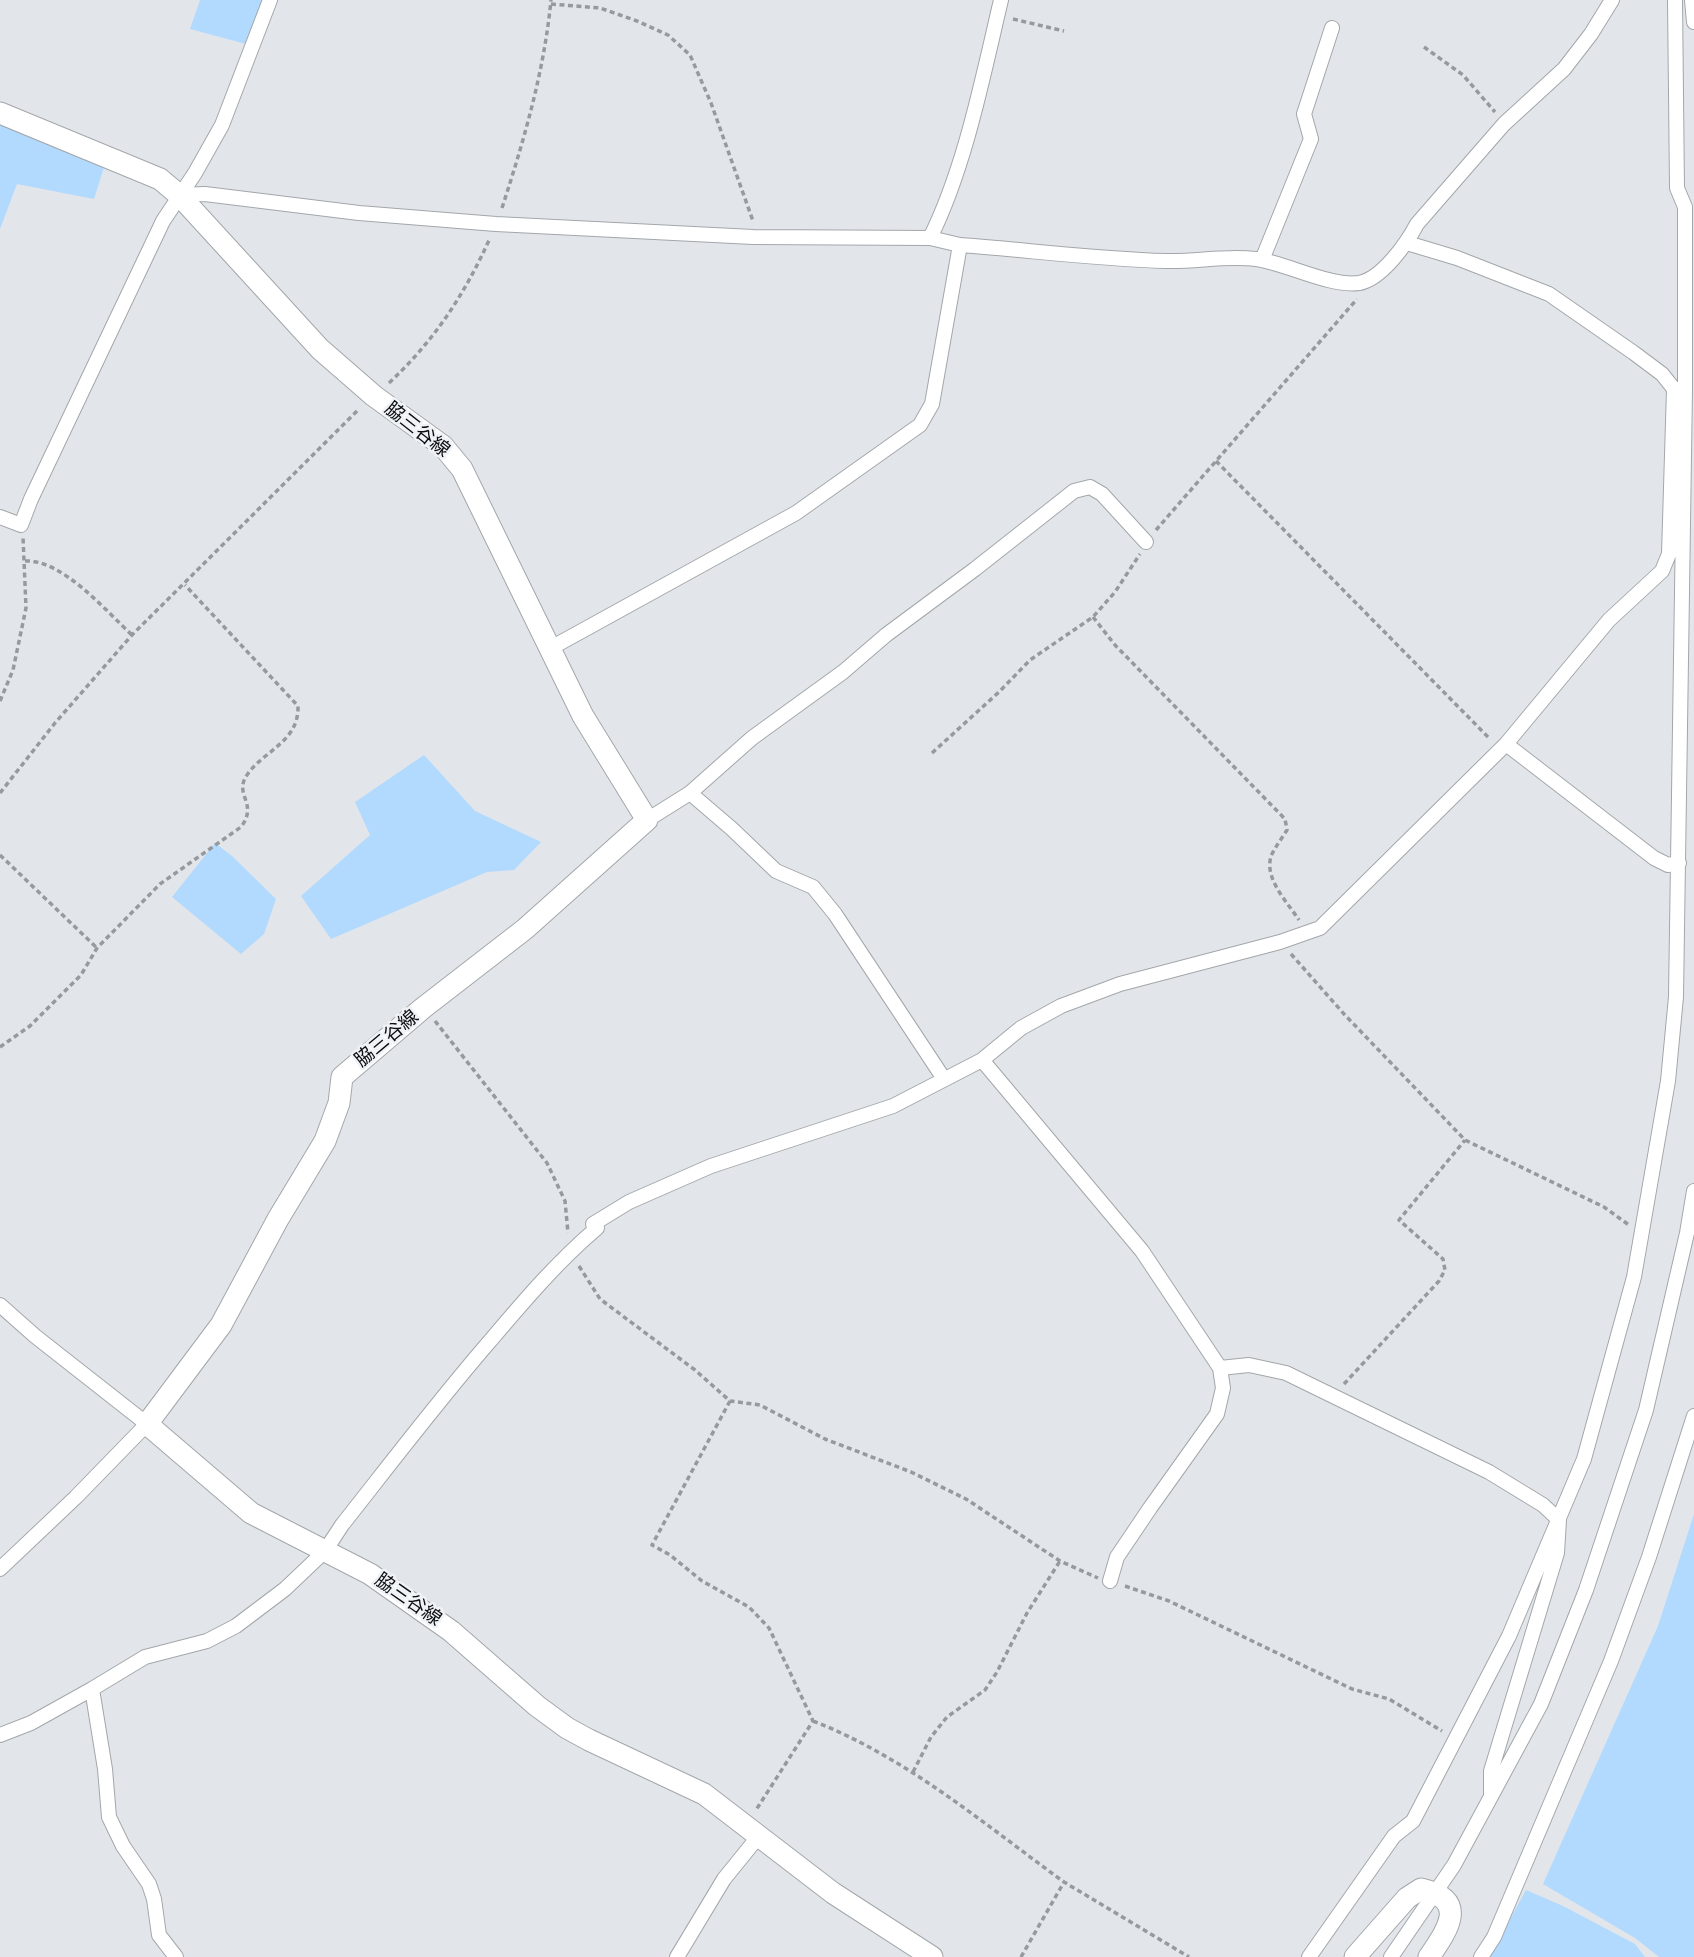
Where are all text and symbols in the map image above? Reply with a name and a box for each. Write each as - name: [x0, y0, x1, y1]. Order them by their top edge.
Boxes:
- street label: 脇三谷線: [380, 398, 454, 462]
- street label: 脇三谷線: [351, 1006, 423, 1072]
- street label: 脇三谷線: [370, 1569, 446, 1631]

